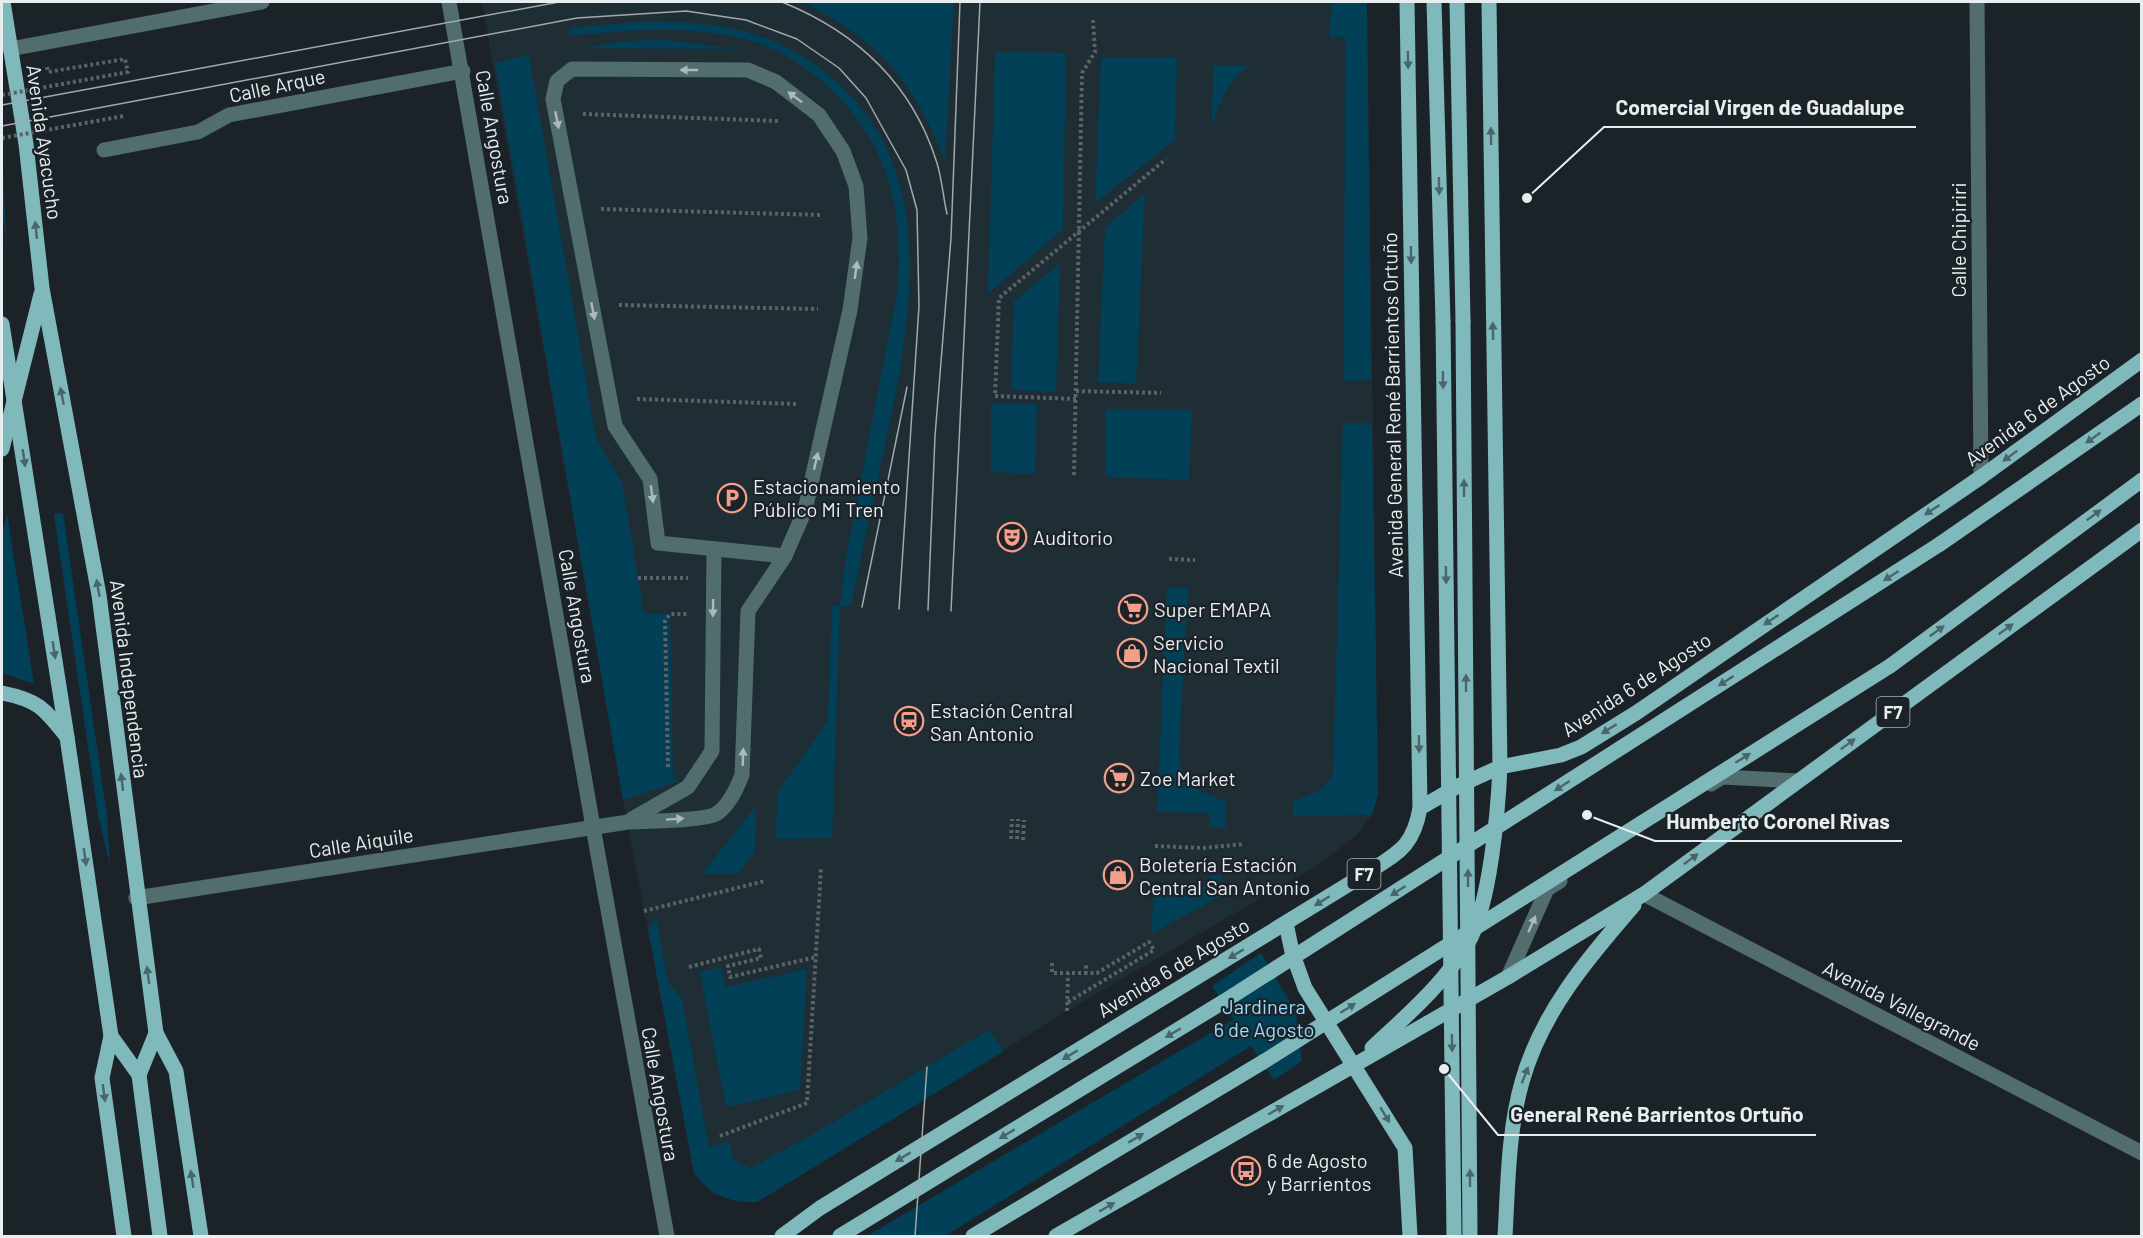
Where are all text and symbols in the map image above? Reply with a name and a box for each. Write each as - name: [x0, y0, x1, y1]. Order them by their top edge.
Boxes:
- one-way arrow: [1403, 50, 1412, 69]
- street label: Avenida Ayacucho: [22, 63, 68, 221]
- street label: Calle Arque: [227, 63, 327, 107]
- one-way arrow: [680, 65, 699, 75]
- street label: Calle Angostura: [471, 68, 519, 206]
- callout: Comercial Virgen de Guadalupe: [1604, 88, 1916, 127]
- one-way arrow: [787, 91, 803, 103]
- text: Comercial Virgen de Guadalupe: [1616, 94, 1904, 119]
- one-way arrow: [553, 110, 562, 129]
- one-way arrow: [1486, 126, 1495, 145]
- one-way arrow: [1434, 176, 1444, 195]
- street label: Calle Chipiriri: [1946, 183, 1970, 298]
- one-way arrow: [31, 220, 41, 239]
- street label: Avenida General René Barrientos Ortuño: [1377, 232, 1407, 578]
- one-way arrow: [1406, 245, 1416, 264]
- one-way arrow: [851, 260, 860, 279]
- one-way arrow: [589, 302, 598, 321]
- one-way arrow: [1489, 321, 1498, 340]
- street label: Avenida 6 de Agosto: [1960, 349, 2114, 471]
- one-way arrow: [1438, 370, 1448, 389]
- one-way arrow: [57, 387, 66, 406]
- one-way arrow: [2086, 432, 2102, 444]
- one-way arrow: [20, 448, 29, 467]
- one-way arrow: [2002, 450, 2017, 462]
- one-way arrow: [812, 452, 822, 470]
- place label: Estacionamiento Público Mi Tren: [753, 474, 901, 521]
- one-way arrow: [1460, 479, 1469, 498]
- parking icon: Estacionamiento Público Mi Tren: [716, 482, 748, 514]
- one-way arrow: [647, 484, 656, 503]
- one-way arrow: [1924, 505, 1941, 516]
- one-way arrow: [2085, 509, 2101, 521]
- theatre icon: Auditorio: [996, 521, 1028, 553]
- place label: Auditorio: [1033, 525, 1113, 549]
- street label: Calle Angostura: [554, 547, 602, 685]
- one-way arrow: [1441, 565, 1451, 584]
- one-way arrow: [1883, 570, 1899, 581]
- street label: Avenida Independencia: [106, 578, 154, 780]
- one-way arrow: [93, 579, 102, 598]
- supermarket icon: Super EMAPA: [1117, 593, 1149, 625]
- place label: Super EMAPA: [1154, 597, 1271, 621]
- one-way arrow: [708, 598, 718, 617]
- one-way arrow: [1764, 614, 1780, 626]
- one-way arrow: [1997, 623, 2013, 635]
- one-way arrow: [1928, 625, 1944, 637]
- street label: Avenida 6 de Agosto: [1557, 627, 1715, 741]
- place label: Servicio Nacional Textil: [1153, 630, 1280, 677]
- shop icon: Servicio Nacional Textil: [1116, 637, 1148, 669]
- one-way arrow: [50, 641, 59, 660]
- one-way arrow: [1461, 674, 1471, 693]
- one-way arrow: [1719, 675, 1735, 687]
- road number: F7: [1876, 697, 1910, 727]
- place label: Estación Central San Antonio: [930, 698, 1073, 745]
- station icon: Estación Central San Antonio: [893, 705, 925, 737]
- one-way arrow: [1601, 724, 1618, 735]
- one-way arrow: [1414, 734, 1424, 753]
- one-way arrow: [1841, 739, 1856, 751]
- one-way arrow: [738, 747, 747, 766]
- one-way arrow: [1735, 753, 1751, 764]
- supermarket icon: Zoe Market: [1103, 762, 1135, 794]
- place label: Zoe Market: [1140, 766, 1236, 790]
- one-way arrow: [118, 772, 127, 791]
- one-way arrow: [1554, 780, 1570, 791]
- callout: Humberto Coronel Rivas: [1655, 802, 1902, 841]
- text: Humberto Coronel Rivas: [1666, 808, 1890, 833]
- one-way arrow: [666, 814, 685, 823]
- street label: Calle Aiquile: [307, 822, 415, 862]
- one-way arrow: [80, 847, 89, 866]
- place label: Boletería Estación Central San Antonio: [1139, 852, 1310, 899]
- one-way arrow: [1683, 854, 1698, 866]
- shop icon: Boletería Estación Central San Antonio: [1102, 859, 1134, 891]
- road number: F7: [1348, 859, 1380, 889]
- one-way arrow: [1463, 869, 1472, 888]
- one-way arrow: [1390, 885, 1406, 896]
- one-way arrow: [1314, 895, 1330, 907]
- street label: Avenida 6 de Agosto: [1093, 912, 1253, 1022]
- one-way arrow: [1527, 915, 1536, 932]
- one-way arrow: [1228, 948, 1244, 959]
- street label: Avenida Vallegrande: [1819, 955, 1985, 1055]
- one-way arrow: [143, 965, 152, 984]
- park label: Jardinera 6 de Agosto: [1214, 994, 1314, 1041]
- one-way arrow: [1339, 1002, 1355, 1014]
- street label: Calle Angostura: [637, 1025, 685, 1163]
- one-way arrow: [1165, 1027, 1181, 1038]
- one-way arrow: [1447, 1033, 1457, 1052]
- one-way arrow: [1062, 1050, 1078, 1061]
- one-way arrow: [1521, 1066, 1530, 1084]
- one-way arrow: [99, 1084, 108, 1103]
- callout: General René Barrientos Ortuño: [1498, 1096, 1816, 1135]
- text: General René Barrientos Ortuño: [1510, 1101, 1804, 1126]
- one-way arrow: [1268, 1105, 1285, 1115]
- one-way arrow: [1380, 1107, 1390, 1124]
- one-way arrow: [999, 1129, 1015, 1140]
- one-way arrow: [1128, 1133, 1145, 1143]
- place label: 6 de Agosto y Barrientos: [1267, 1148, 1371, 1195]
- one-way arrow: [894, 1152, 911, 1162]
- bus stop icon: 6 de Agosto y Barrientos: [1230, 1155, 1262, 1187]
- one-way arrow: [188, 1169, 197, 1188]
- one-way arrow: [1465, 1169, 1475, 1188]
- one-way arrow: [1099, 1202, 1115, 1213]

